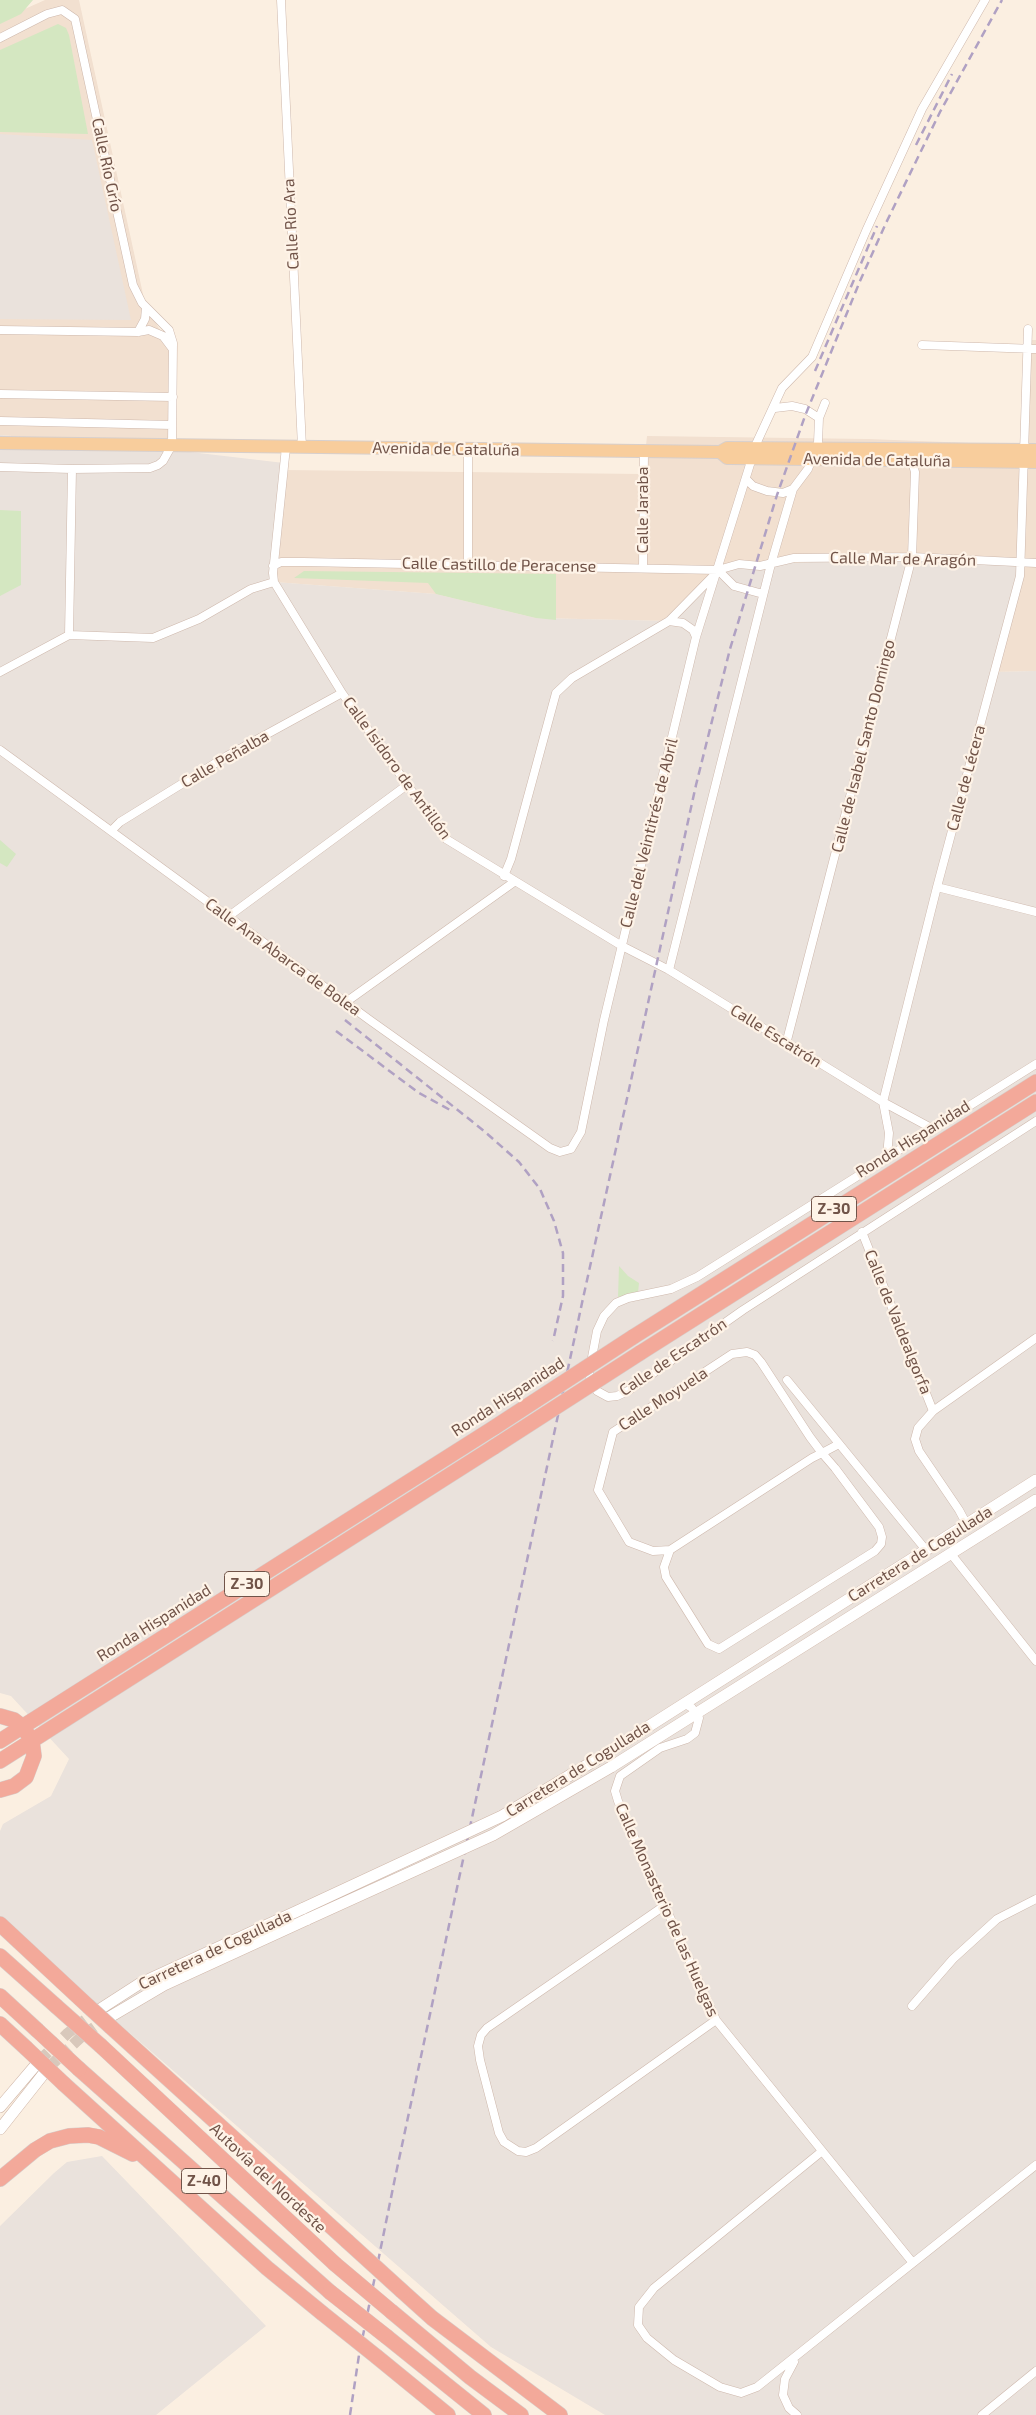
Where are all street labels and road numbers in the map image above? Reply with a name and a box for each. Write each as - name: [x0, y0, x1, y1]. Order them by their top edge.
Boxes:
- street label: Calle Río Grío: [88, 116, 126, 214]
- street label: Calle Río Ara: [279, 178, 303, 270]
- street label: Avenida de Cataluña: [372, 438, 520, 460]
- street label: Avenida de Cataluña: [803, 449, 951, 471]
- street label: Calle Jaraba: [633, 467, 653, 553]
- street label: Calle Mar de Aragón: [830, 548, 976, 570]
- street label: Calle Castillo de Peracense: [402, 554, 596, 576]
- street label: Calle de Isabel Santo Domingo: [827, 638, 899, 854]
- street label: Calle Isidoro de Antillón: [339, 693, 455, 843]
- street label: Calle de Lécera: [943, 723, 989, 833]
- street label: Calle Peñalba: [178, 726, 272, 792]
- street label: Calle del Veintitrés de Abril: [616, 736, 682, 930]
- street label: Calle Ana Abarca de Bolea: [201, 894, 365, 1020]
- street label: Calle Escatrón: [727, 1000, 825, 1072]
- street label: Ronda Hispanidad: [852, 1096, 974, 1182]
- road number: Z-30: [812, 1196, 856, 1222]
- street label: Calle de Valdealgorfa: [860, 1247, 936, 1397]
- street label: Calle de Escatrón: [616, 1314, 730, 1400]
- street label: Ronda Hispanidad: [448, 1353, 568, 1441]
- street label: Calle Moyuela: [615, 1363, 711, 1435]
- street label: Carretera de Cogullada: [844, 1502, 996, 1606]
- road number: Z-30: [224, 1572, 270, 1596]
- street label: Ronda Hispanidad: [93, 1580, 215, 1666]
- street label: Carretera de Cogullada: [502, 1717, 654, 1821]
- street label: Calle Monasterio de las Huelgas: [611, 1800, 723, 2020]
- street label: Carretera de Cogullada: [136, 1906, 294, 1994]
- street label: Autovía del Nordeste: [206, 2119, 330, 2237]
- road number: Z-40: [182, 2168, 226, 2194]

